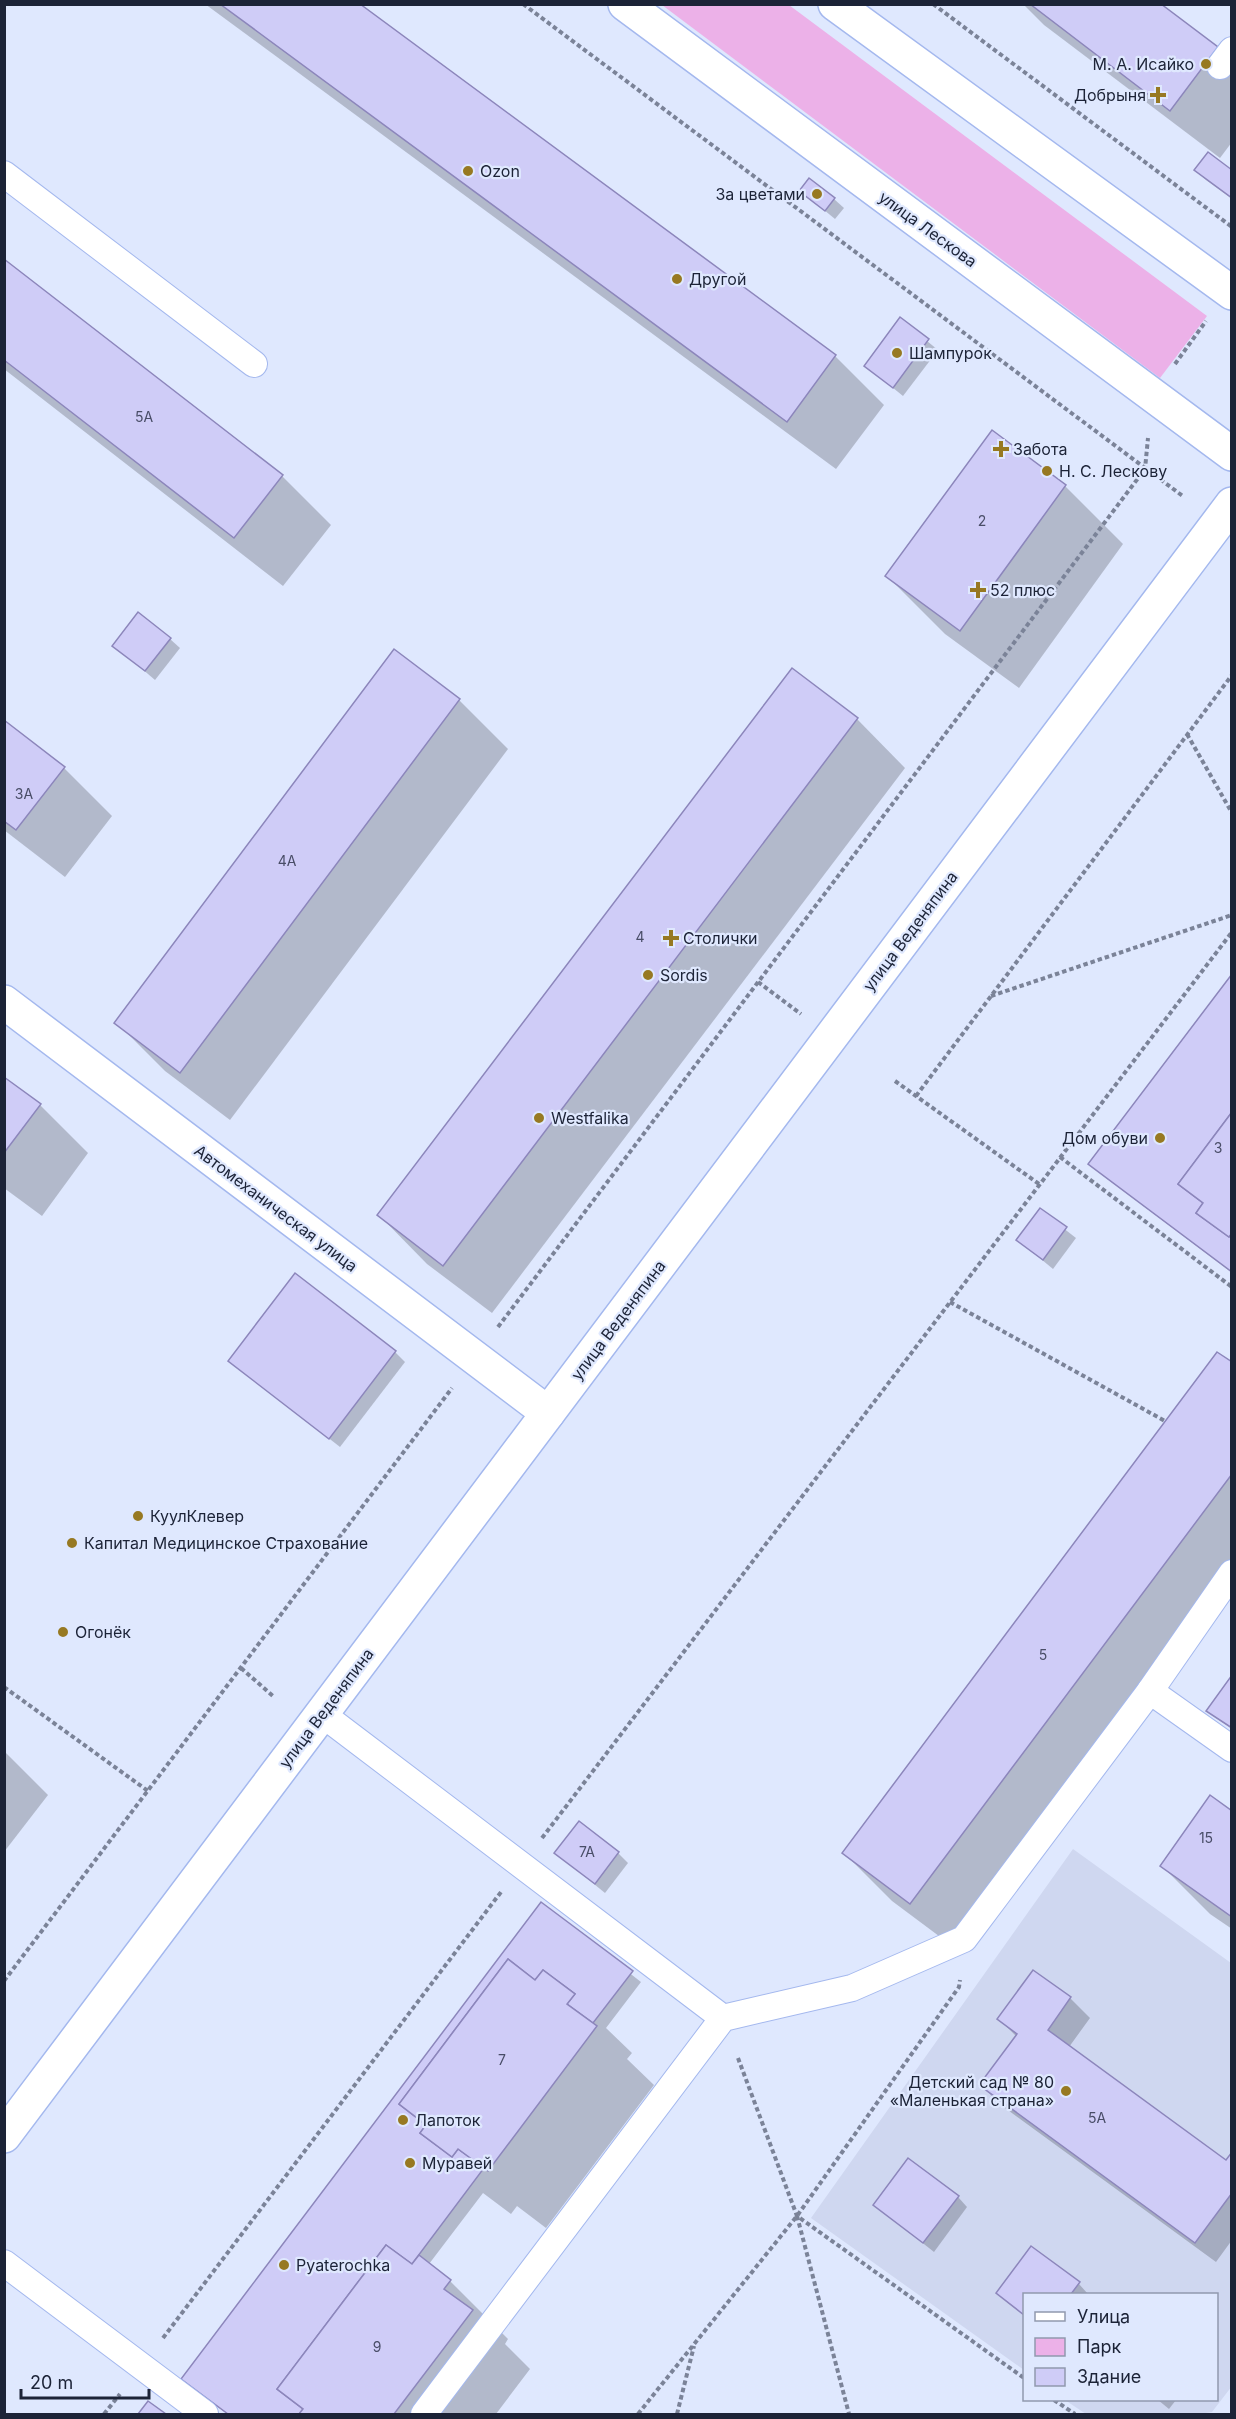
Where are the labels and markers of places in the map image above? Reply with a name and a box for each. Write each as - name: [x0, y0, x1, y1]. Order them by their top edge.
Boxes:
- place label: М. А. Исайко: [1093, 54, 1194, 74]
- marker: М. А. Исайко: [1199, 57, 1213, 71]
- place label: Добрыня: [1074, 85, 1146, 105]
- marker: Добрыня: [1151, 88, 1165, 102]
- place label: Ozon: [480, 161, 520, 181]
- marker: Ozon: [461, 164, 475, 178]
- place label: За цветами: [715, 184, 805, 204]
- marker: За цветами: [810, 187, 824, 201]
- place label: Другой: [689, 269, 746, 289]
- marker: Другой: [670, 272, 684, 286]
- place label: Шампурок: [909, 343, 992, 363]
- marker: Шампурок: [890, 346, 904, 360]
- place label: Забота: [1013, 439, 1067, 459]
- marker: Забота: [994, 442, 1008, 456]
- place label: Н. С. Лескову: [1059, 461, 1167, 481]
- marker: Н. С. Лескову: [1040, 464, 1054, 478]
- place label: 52 плюс: [990, 580, 1055, 600]
- marker: 52 плюс: [971, 583, 985, 597]
- place label: Столички: [683, 928, 758, 948]
- marker: Столички: [664, 931, 678, 945]
- place label: Sordis: [660, 965, 708, 985]
- marker: Sordis: [641, 968, 655, 982]
- place label: Westfalika: [551, 1108, 629, 1128]
- marker: Westfalika: [532, 1111, 546, 1125]
- place label: Дом обуви: [1062, 1128, 1148, 1148]
- marker: Дом обуви: [1153, 1131, 1167, 1145]
- place label: КуулКлевер: [150, 1506, 244, 1526]
- marker: КуулКлевер: [131, 1509, 145, 1523]
- place label: Капитал Медицинское Страхование: [84, 1533, 368, 1553]
- marker: Капитал Медицинское Страхование: [65, 1536, 79, 1550]
- place label: Огонёк: [75, 1622, 131, 1642]
- marker: Огонёк: [56, 1625, 70, 1639]
- place label: Детский сад № 80 «Маленькая страна»: [890, 2072, 1054, 2110]
- marker: Детский сад № 80 «Маленькая страна»: [1059, 2084, 1073, 2098]
- place label: Лапоток: [415, 2110, 481, 2130]
- marker: Лапоток: [396, 2113, 410, 2127]
- place label: Муравей: [422, 2153, 492, 2173]
- marker: Муравей: [403, 2156, 417, 2170]
- place label: Pyaterochka: [296, 2255, 390, 2275]
- marker: Pyaterochka: [277, 2258, 291, 2272]

